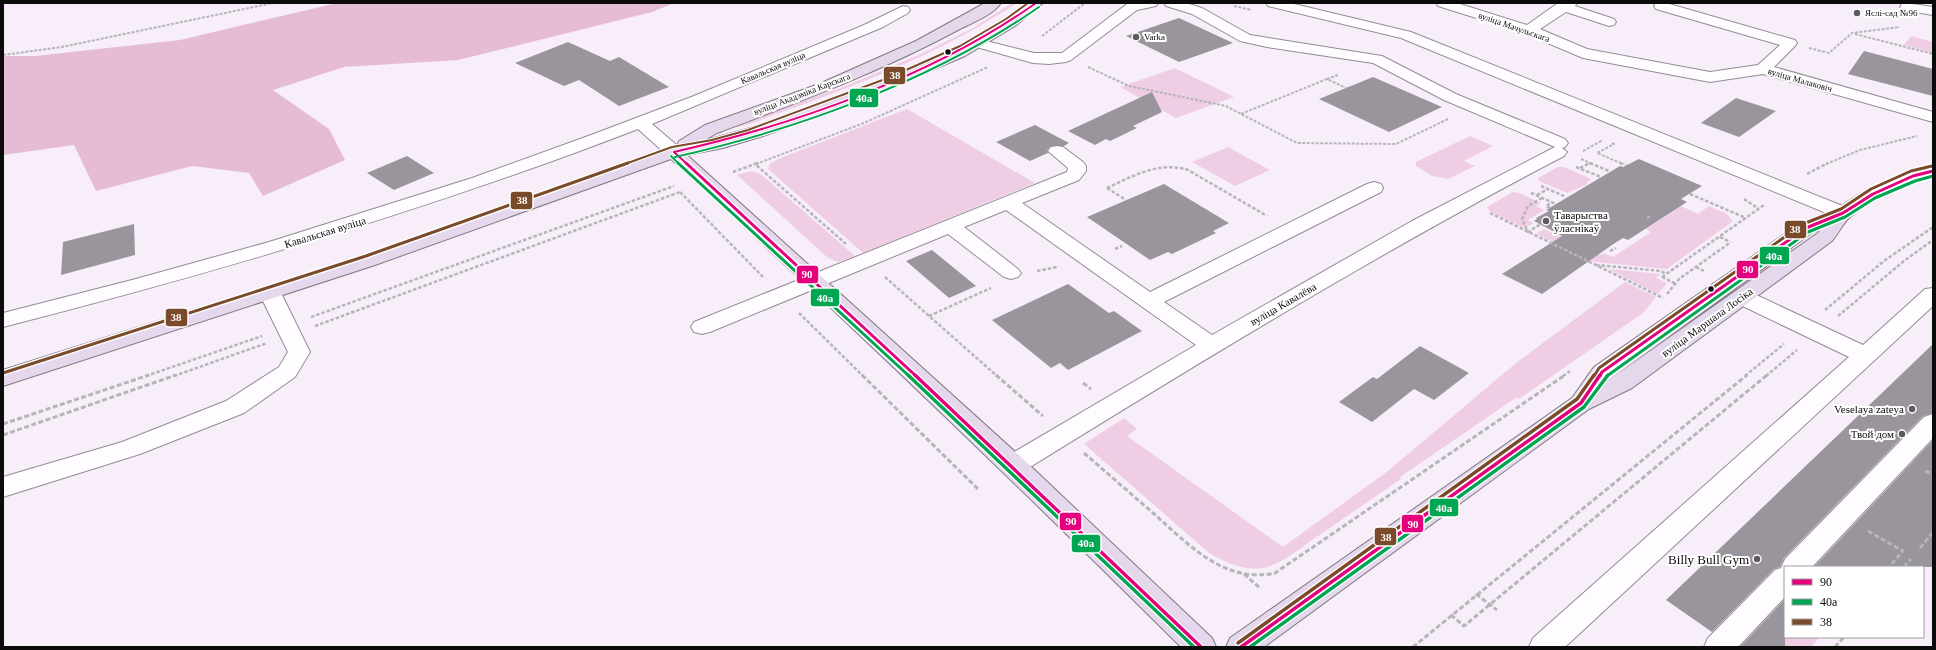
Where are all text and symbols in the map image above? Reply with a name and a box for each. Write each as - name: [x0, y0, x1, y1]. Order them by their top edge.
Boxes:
- marker: Яслі-сад №96: [1852, 8, 1862, 18]
- place label: Яслі-сад №96: [1865, 8, 1918, 18]
- street label: вуліца Мачульскага: [1477, 10, 1551, 44]
- marker: Varka: [1131, 32, 1141, 42]
- place label: Varka: [1144, 32, 1165, 42]
- unlabelled marker: [943, 47, 953, 57]
- street label: Кавальская вуліца: [739, 50, 807, 86]
- line badge: 38: [883, 66, 906, 85]
- street label: вуліца Малаковіч: [1767, 66, 1834, 94]
- text: 38: [890, 69, 901, 81]
- street label: вуліца Акадэміка Карскага: [752, 71, 852, 117]
- line badge: 40а: [849, 88, 879, 108]
- text: 40а: [856, 92, 873, 104]
- line badge: 38: [510, 191, 533, 210]
- text: 38: [517, 194, 528, 206]
- place label: Таварыства ўласнікаў: [1554, 209, 1608, 234]
- street label: Кавальская вуліца: [283, 214, 367, 250]
- marker: Таварыства ўласнікаў: [1541, 216, 1551, 226]
- line badge: 38: [1784, 220, 1807, 239]
- text: 38: [1790, 223, 1801, 235]
- line badge: 40а: [1759, 246, 1790, 265]
- text: 40а: [1766, 250, 1783, 262]
- line badge: 90: [1736, 260, 1759, 279]
- text: 90: [1743, 263, 1754, 275]
- line badge: 90: [796, 265, 819, 284]
- text: 90: [802, 268, 813, 280]
- street label: вуліца Кавалёва: [1248, 280, 1318, 328]
- unlabelled marker: [1706, 284, 1716, 294]
- street label: вуліца Маршала Лосіка: [1659, 285, 1755, 359]
- line badge: 40а: [810, 288, 840, 307]
- text: 40а: [817, 292, 834, 304]
- line badge: 38: [165, 308, 188, 327]
- text: 38: [171, 311, 182, 323]
- place label: Veselaya zateya: [1834, 403, 1904, 415]
- marker: Veselaya zateya: [1907, 404, 1917, 414]
- place label: Твой дом: [1851, 428, 1894, 440]
- marker: Твой дом: [1897, 429, 1907, 439]
- line badge: 40а: [1429, 498, 1459, 517]
- text: 40а: [1436, 502, 1453, 514]
- line badge: 90: [1059, 512, 1082, 531]
- line badge: 90: [1401, 514, 1424, 533]
- text: 90: [1066, 515, 1077, 527]
- text: 90: [1408, 518, 1419, 530]
- line badge: 38: [1374, 527, 1397, 546]
- text: 38: [1381, 531, 1392, 543]
- line badge: 40а: [1071, 534, 1101, 553]
- text: 40а: [1078, 537, 1095, 549]
- place label: Billy Bull Gym: [1668, 552, 1749, 567]
- marker: Billy Bull Gym: [1752, 554, 1762, 564]
- legend: [1784, 566, 1924, 638]
- text: 90: [1820, 575, 1832, 589]
- text: 40а: [1820, 595, 1838, 609]
- text: 38: [1820, 615, 1832, 629]

